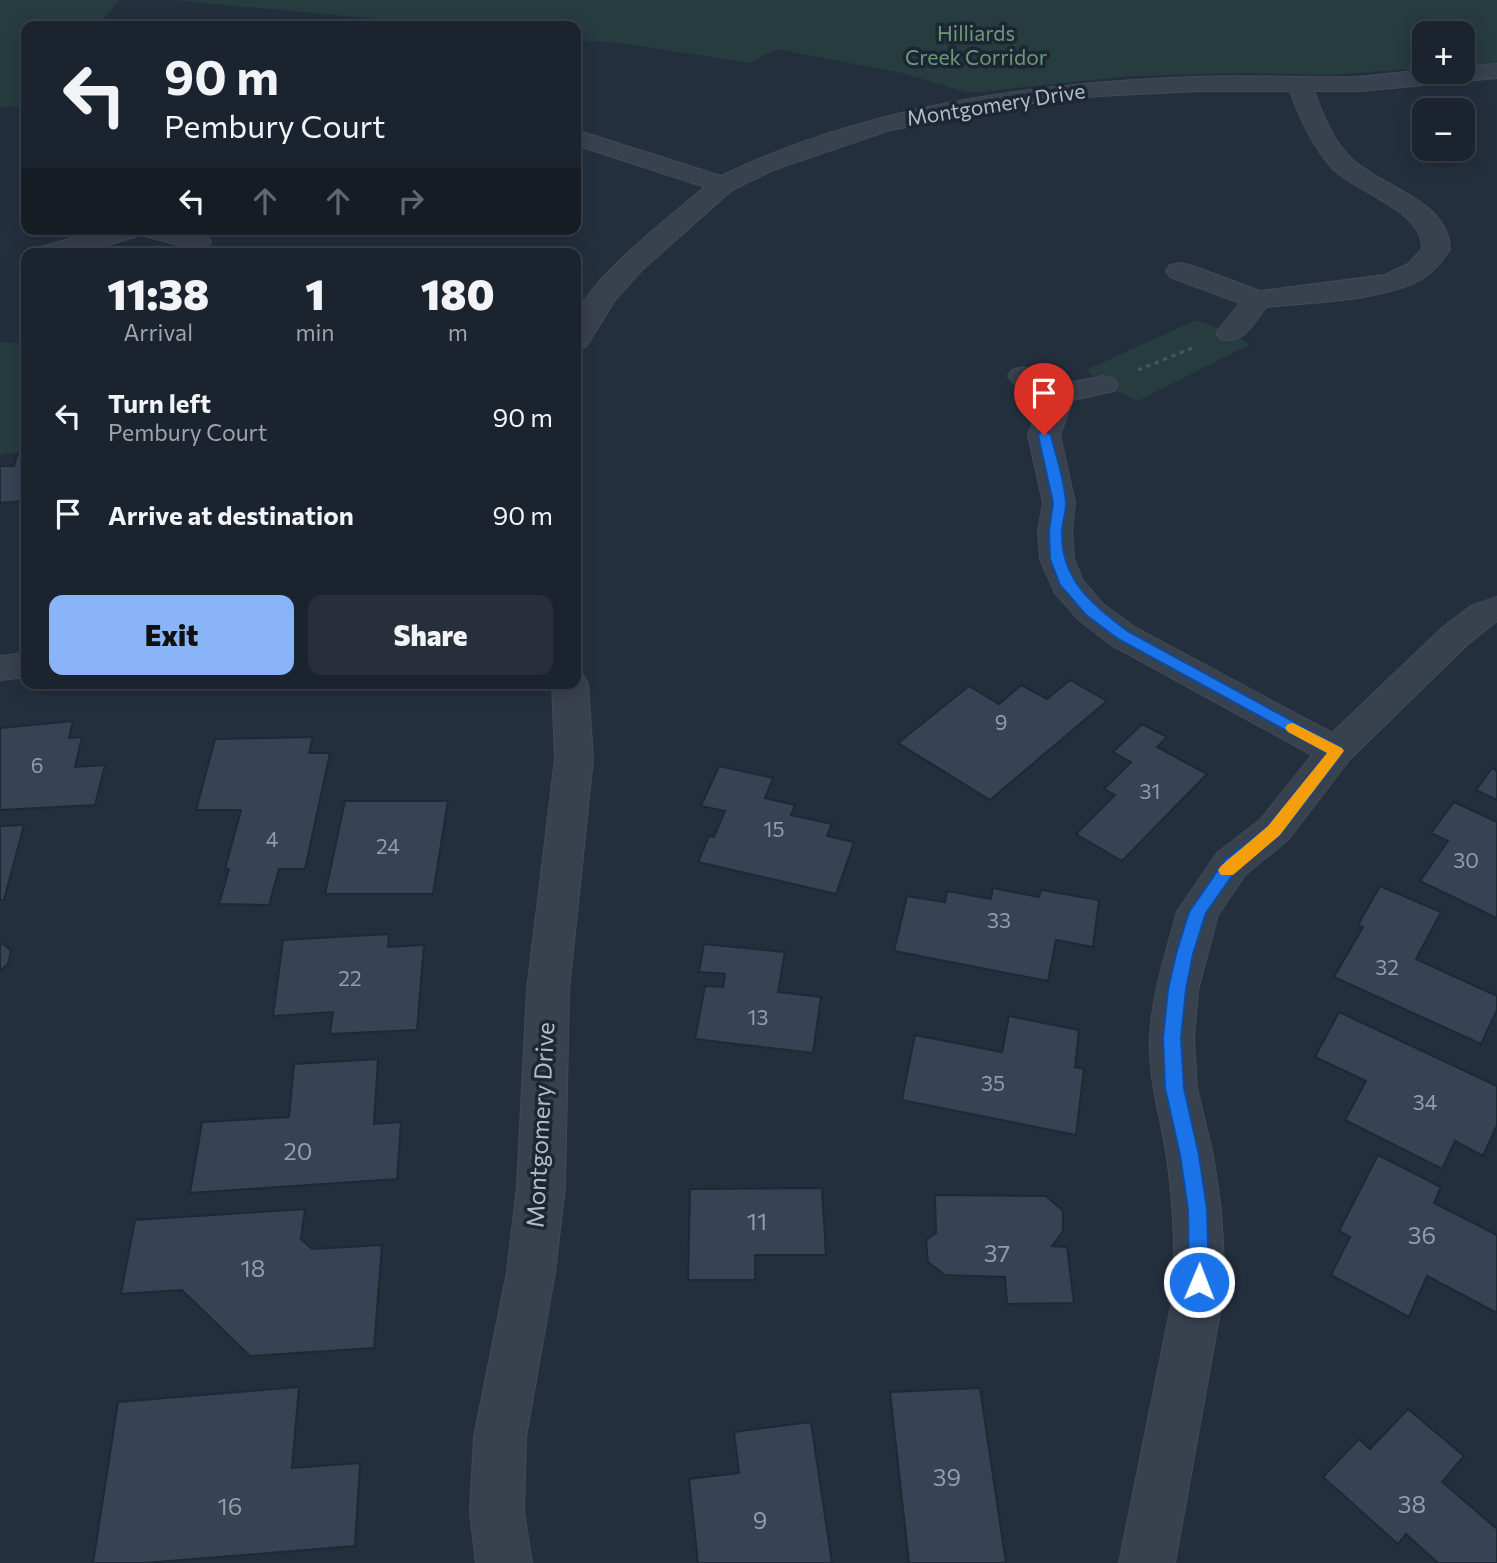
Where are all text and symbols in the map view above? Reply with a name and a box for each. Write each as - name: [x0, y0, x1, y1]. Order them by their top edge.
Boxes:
- park label: Hilliards Creek Corridor: [905, 20, 1047, 69]
- map controls: [1412, 21, 1475, 161]
- button: +: [1412, 21, 1475, 84]
- text: 90 m: [164, 45, 279, 105]
- icon: left: [49, 49, 140, 140]
- street label: Montgomery Drive: [905, 77, 1087, 130]
- button: −: [1412, 98, 1475, 161]
- text: Pembury Court: [164, 105, 385, 145]
- icon: left: [173, 182, 211, 220]
- icon: ahead: [246, 182, 284, 220]
- icon: ahead: [319, 182, 357, 220]
- icon: right: [392, 182, 430, 220]
- text: 11:38: [107, 267, 209, 319]
- text: 1: [305, 267, 325, 319]
- text: 180: [421, 267, 495, 319]
- text: Arrival: [123, 318, 193, 346]
- text: min: [295, 318, 335, 346]
- text: m: [448, 318, 468, 346]
- pin: [1014, 363, 1074, 435]
- icon: arrive: [1025, 374, 1063, 412]
- text: Turn left: [108, 387, 211, 418]
- icon: left: [49, 397, 87, 435]
- text: 90 m: [493, 401, 553, 432]
- text: Pembury Court: [108, 418, 267, 446]
- icon: arrive: [49, 495, 87, 533]
- text: Arrive at destination: [108, 499, 354, 530]
- text: 90 m: [493, 499, 553, 530]
- button: Exit: [49, 595, 294, 675]
- button: Share: [308, 595, 553, 675]
- house number: 9: [995, 709, 1007, 734]
- house number: 6: [31, 752, 43, 777]
- house number: 31: [1140, 778, 1160, 803]
- house number: 15: [763, 816, 785, 841]
- house number: 4: [266, 826, 279, 851]
- house number: 24: [376, 833, 400, 858]
- house number: 30: [1453, 847, 1479, 872]
- house number: 33: [987, 907, 1011, 932]
- house number: 32: [1375, 954, 1399, 979]
- house number: 22: [338, 965, 362, 990]
- house number: 13: [748, 1004, 768, 1029]
- street label: Montgomery Drive: [520, 1021, 559, 1229]
- house number: 35: [981, 1070, 1005, 1095]
- house number: 34: [1413, 1089, 1438, 1114]
- house number: 20: [284, 1136, 312, 1165]
- house number: 11: [747, 1206, 767, 1235]
- house number: 36: [1408, 1220, 1436, 1249]
- house number: 37: [984, 1238, 1010, 1267]
- position arrow: [1162, 1245, 1236, 1319]
- house number: 18: [241, 1253, 265, 1282]
- house number: 39: [933, 1462, 961, 1491]
- house number: 38: [1398, 1489, 1426, 1518]
- house number: 16: [218, 1491, 242, 1520]
- house number: 9: [753, 1505, 767, 1534]

